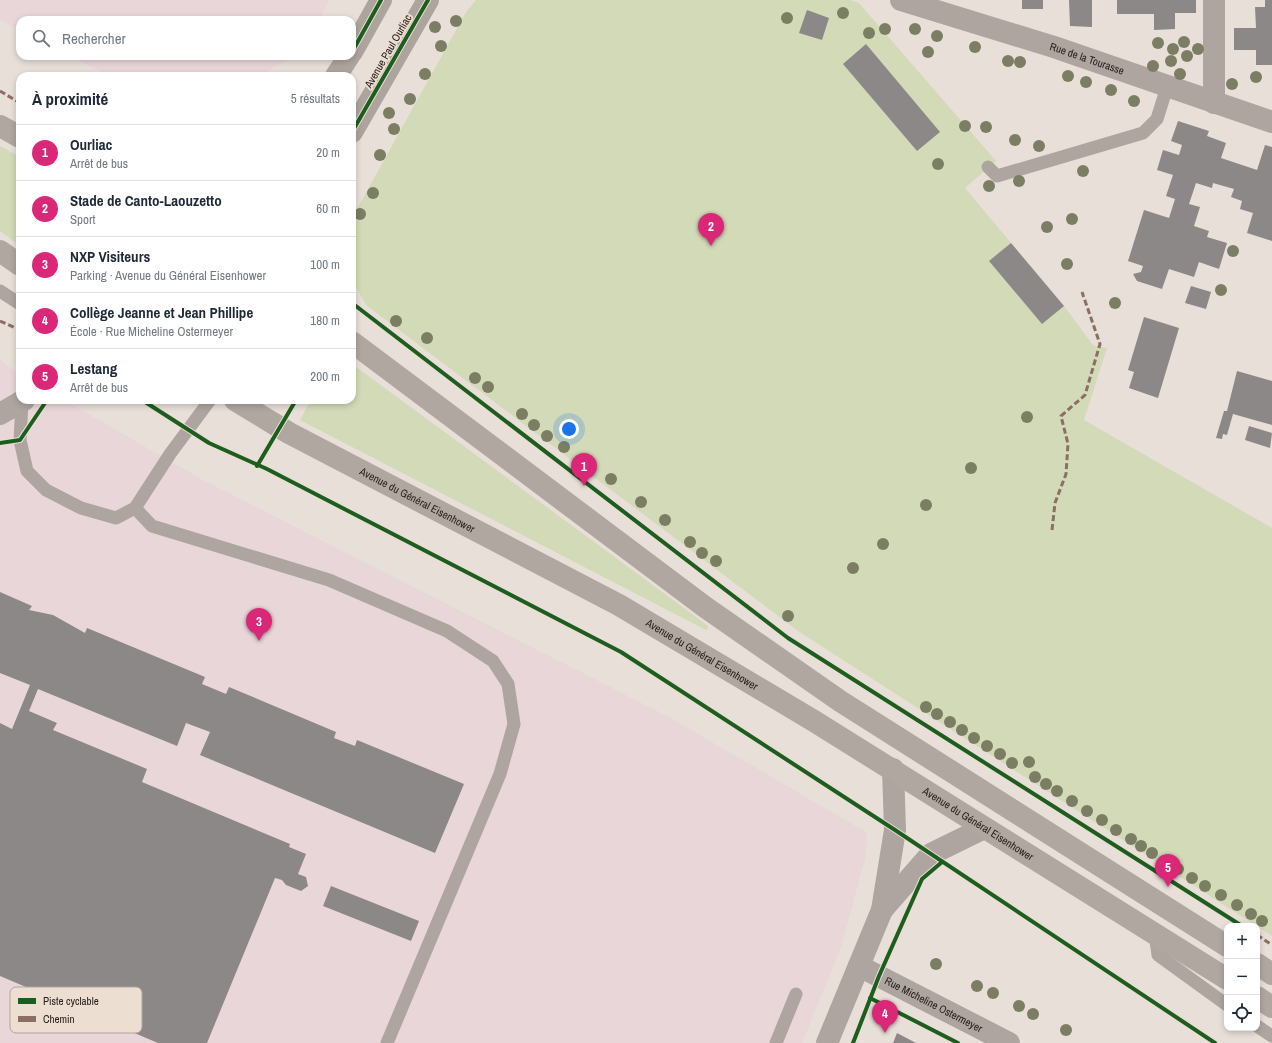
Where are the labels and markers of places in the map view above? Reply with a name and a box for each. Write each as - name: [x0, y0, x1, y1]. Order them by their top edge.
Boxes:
- pin: 2: [698, 213, 724, 246]
- pin: 1: [571, 453, 597, 486]
- pin: 3: [246, 608, 272, 641]
- pin: 5: [1155, 854, 1181, 887]
- pin: 4: [872, 1000, 898, 1033]

